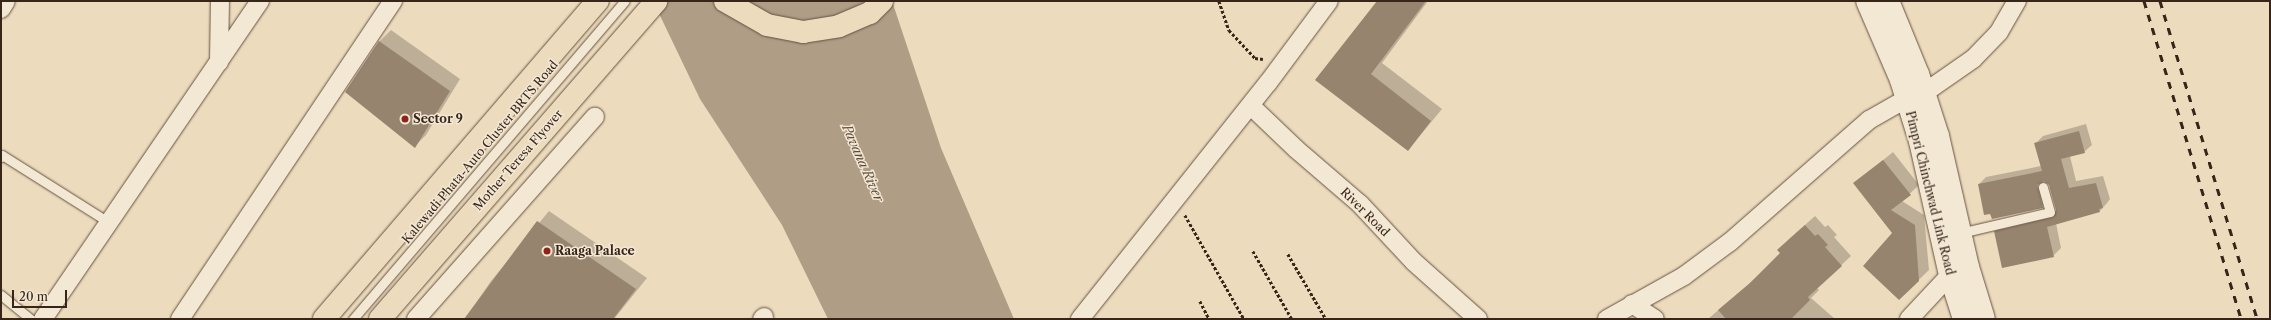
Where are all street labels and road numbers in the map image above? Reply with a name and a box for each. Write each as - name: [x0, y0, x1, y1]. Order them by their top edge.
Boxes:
- street label: Kalewadi Phata-Auto Cluster BRTS Road: [399, 57, 561, 247]
- street label: Mother Teresa Flyover: [470, 106, 566, 214]
- street label: Pimpri Chinchwad Link Road: [1903, 109, 1957, 277]
- street label: River Road: [1338, 185, 1392, 239]

